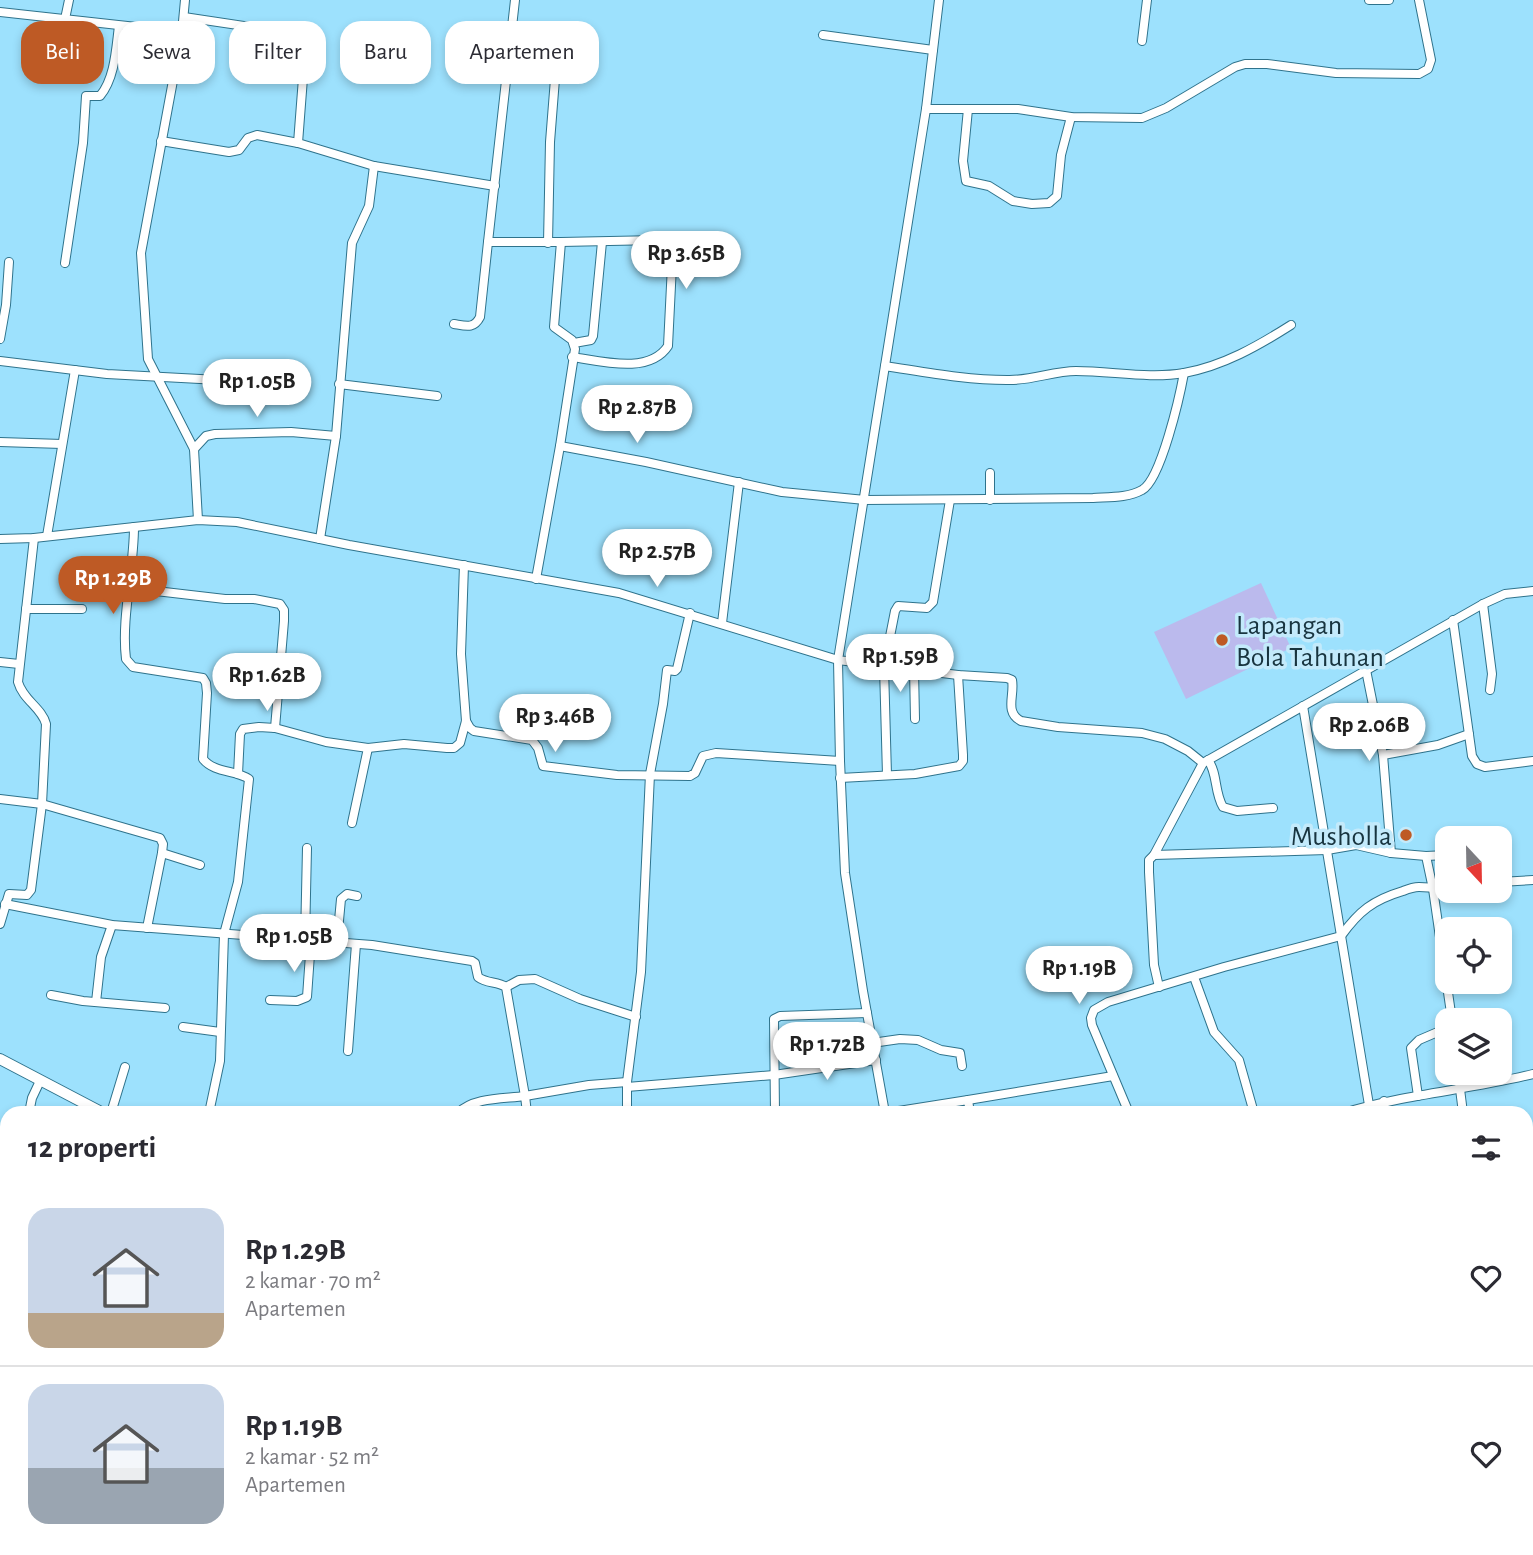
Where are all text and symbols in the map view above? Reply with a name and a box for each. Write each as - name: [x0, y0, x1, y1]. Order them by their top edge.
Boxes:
- chip: Beli: [21, 21, 104, 84]
- chip: Sewa: [118, 21, 215, 84]
- chip: Filter: [229, 21, 326, 84]
- chip: Baru: [340, 21, 431, 84]
- chip: Apartemen: [445, 21, 599, 84]
- pin: Rp 3.65B: [614, 232, 758, 291]
- text: Rp 3.65B: [647, 242, 725, 265]
- pin: Rp 1.05B: [185, 360, 329, 419]
- text: Rp 1.05B: [218, 370, 296, 393]
- pin: Rp 2.87B: [565, 386, 709, 445]
- text: Rp 2.87B: [597, 396, 677, 419]
- pin: Rp 2.57B: [585, 530, 729, 589]
- text: Rp 2.57B: [618, 540, 696, 563]
- pin: Rp 1.29B: [41, 556, 185, 616]
- text: Rp 1.29B: [74, 567, 152, 590]
- place label: Lapangan Bola Tahunan: [1236, 612, 1384, 672]
- marker: Lapangan Bola Tahunan: [1214, 632, 1230, 648]
- pin: Rp 1.59B: [828, 634, 972, 694]
- text: Rp 1.59B: [862, 645, 938, 668]
- pin: Rp 1.62B: [195, 654, 339, 713]
- text: Rp 1.62B: [228, 664, 306, 687]
- pin: Rp 3.46B: [483, 694, 627, 754]
- pin: Rp 2.06B: [1297, 704, 1441, 763]
- text: Rp 3.46B: [515, 705, 595, 728]
- text: Rp 2.06B: [1328, 714, 1410, 737]
- place label: Musholla: [1291, 823, 1392, 851]
- north arrow: [1435, 826, 1512, 903]
- map controls: [1435, 826, 1512, 1085]
- marker: Musholla: [1398, 827, 1414, 843]
- pin: Rp 1.05B: [222, 914, 366, 974]
- button: locate: [1435, 917, 1512, 994]
- text: Rp 1.05B: [255, 925, 333, 948]
- pin: Rp 1.19B: [1007, 946, 1151, 1006]
- text: Rp 1.19B: [1042, 957, 1116, 980]
- button: layers: [1435, 1008, 1512, 1085]
- pin: Rp 1.72B: [755, 1023, 899, 1082]
- text: Rp 1.72B: [789, 1033, 865, 1056]
- icon: filters: [1467, 1129, 1505, 1167]
- text: 12 properti: [28, 1133, 156, 1163]
- text: Rp 1.29B: [245, 1235, 346, 1265]
- icon: home: [84, 1236, 168, 1320]
- icon: heart: [1467, 1259, 1505, 1297]
- text: 2 kamar · 70 m²: [245, 1270, 381, 1293]
- text: Apartemen: [245, 1298, 346, 1321]
- text: Rp 1.19B: [245, 1411, 343, 1441]
- icon: home: [84, 1412, 168, 1496]
- icon: heart: [1467, 1435, 1505, 1473]
- text: 2 kamar · 52 m²: [245, 1446, 379, 1469]
- text: Apartemen: [245, 1474, 346, 1497]

